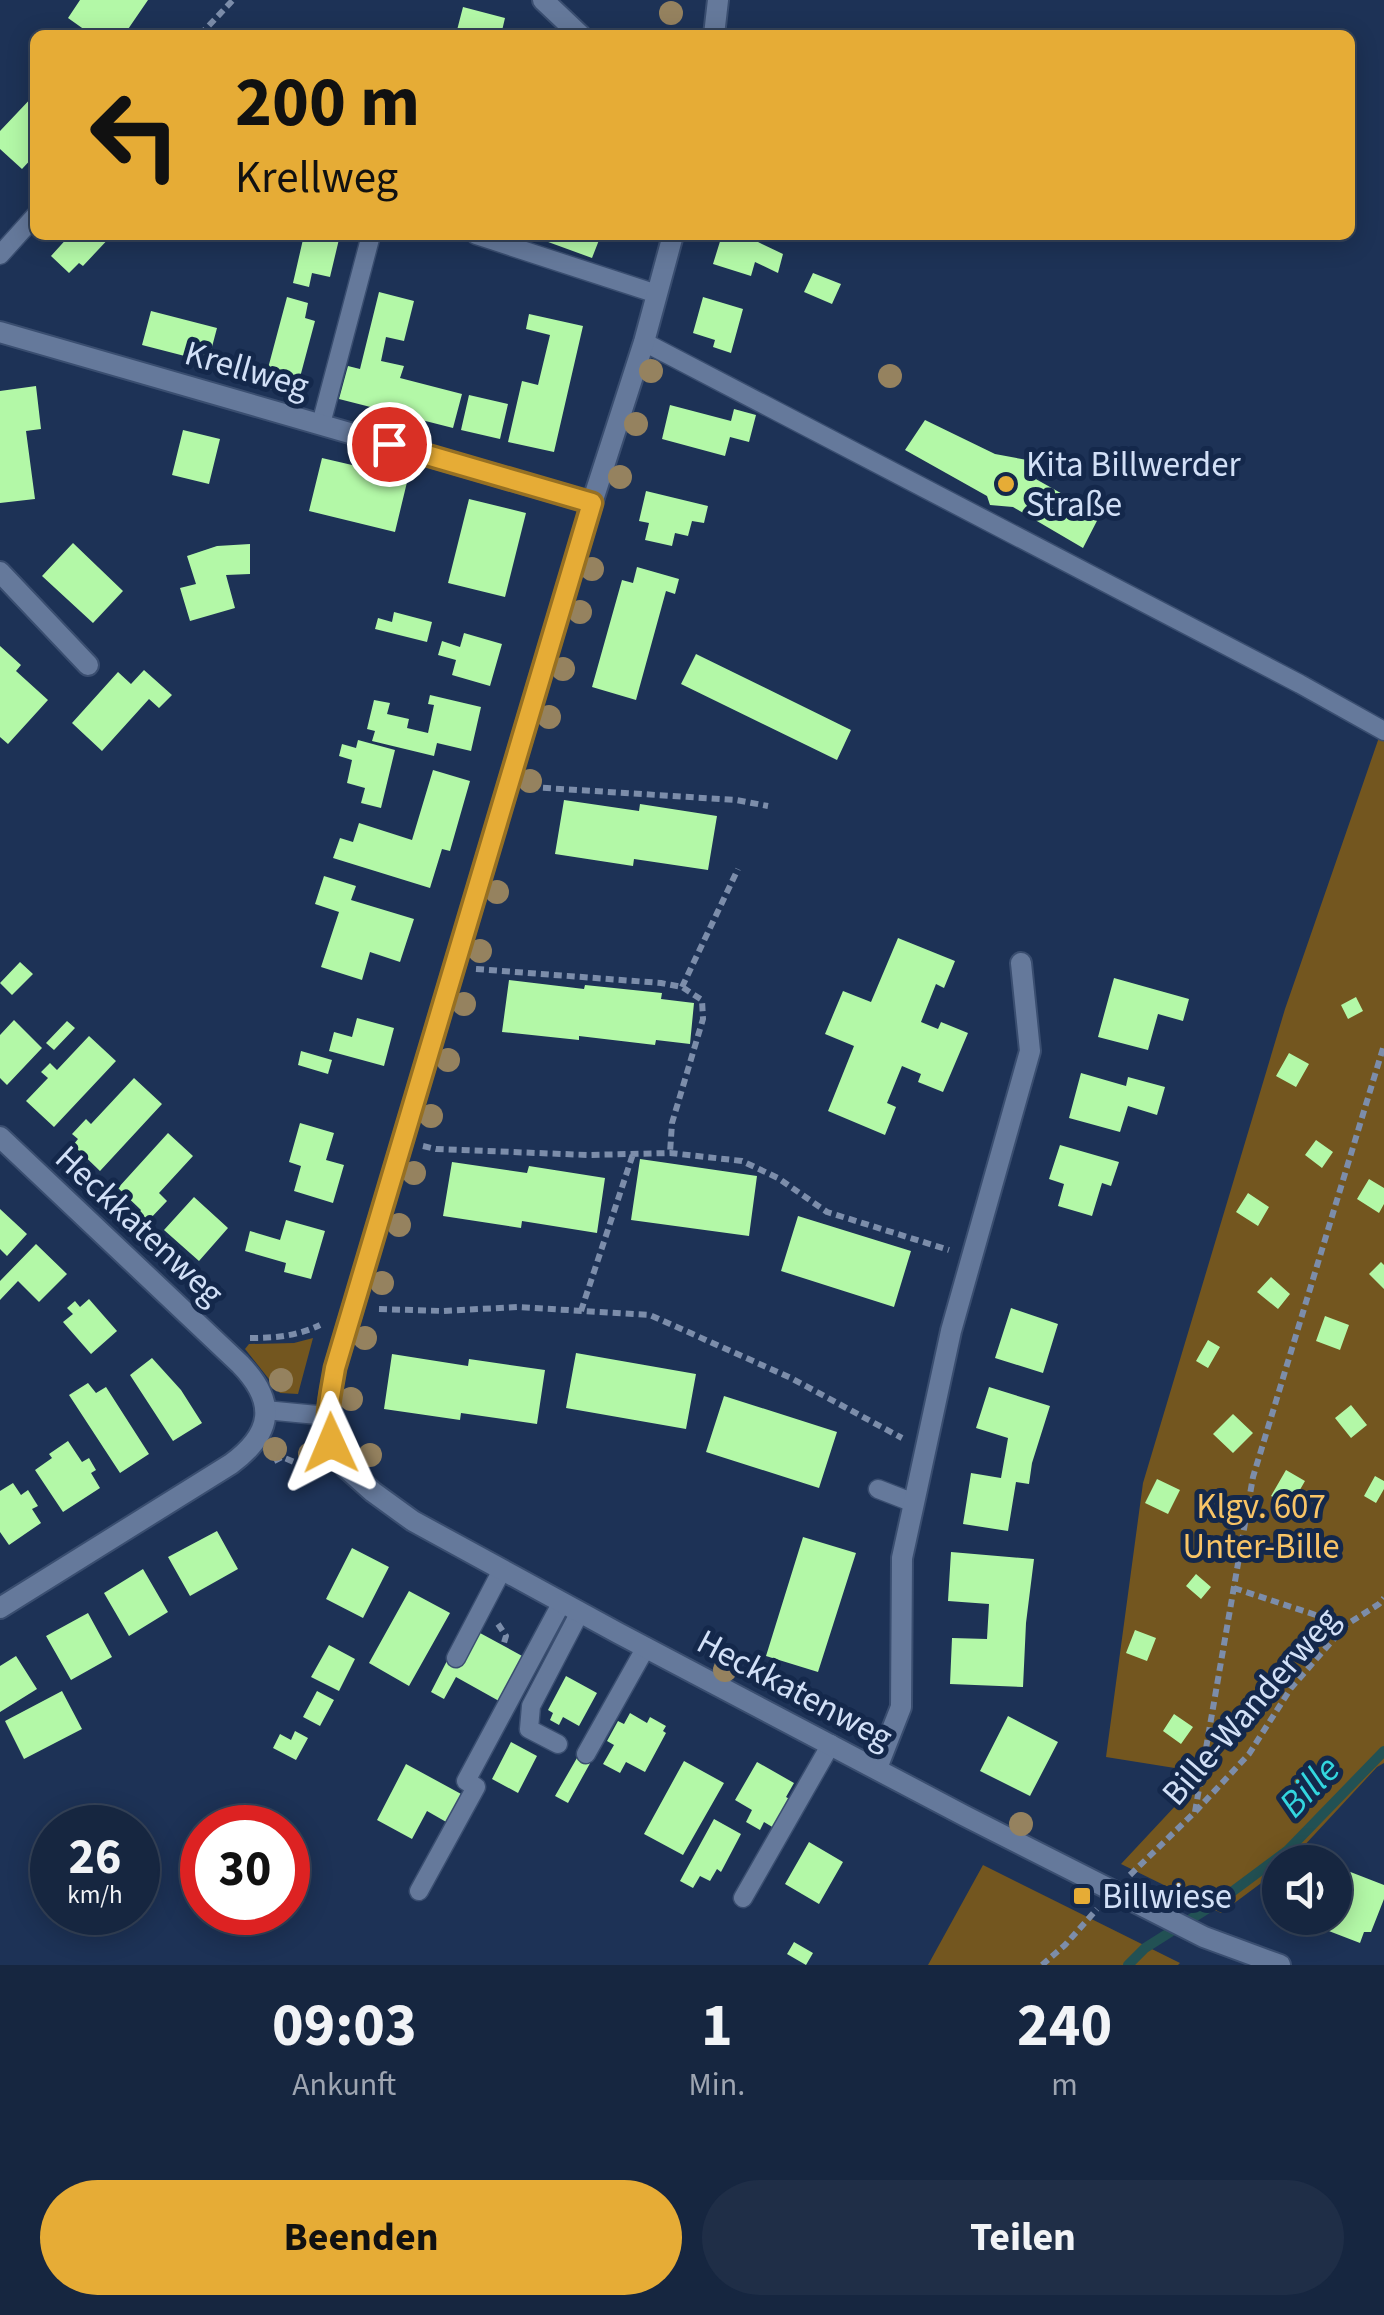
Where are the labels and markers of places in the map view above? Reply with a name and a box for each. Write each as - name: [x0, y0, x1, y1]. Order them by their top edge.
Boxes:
- pin: [347, 402, 432, 487]
- place label: Kita Billwerder Straße: [1026, 440, 1242, 530]
- marker: Kita Billwerder Straße: [995, 473, 1017, 495]
- place label: Billwiese: [1102, 1872, 1232, 1922]
- marker: Billwiese: [1071, 1885, 1093, 1907]

